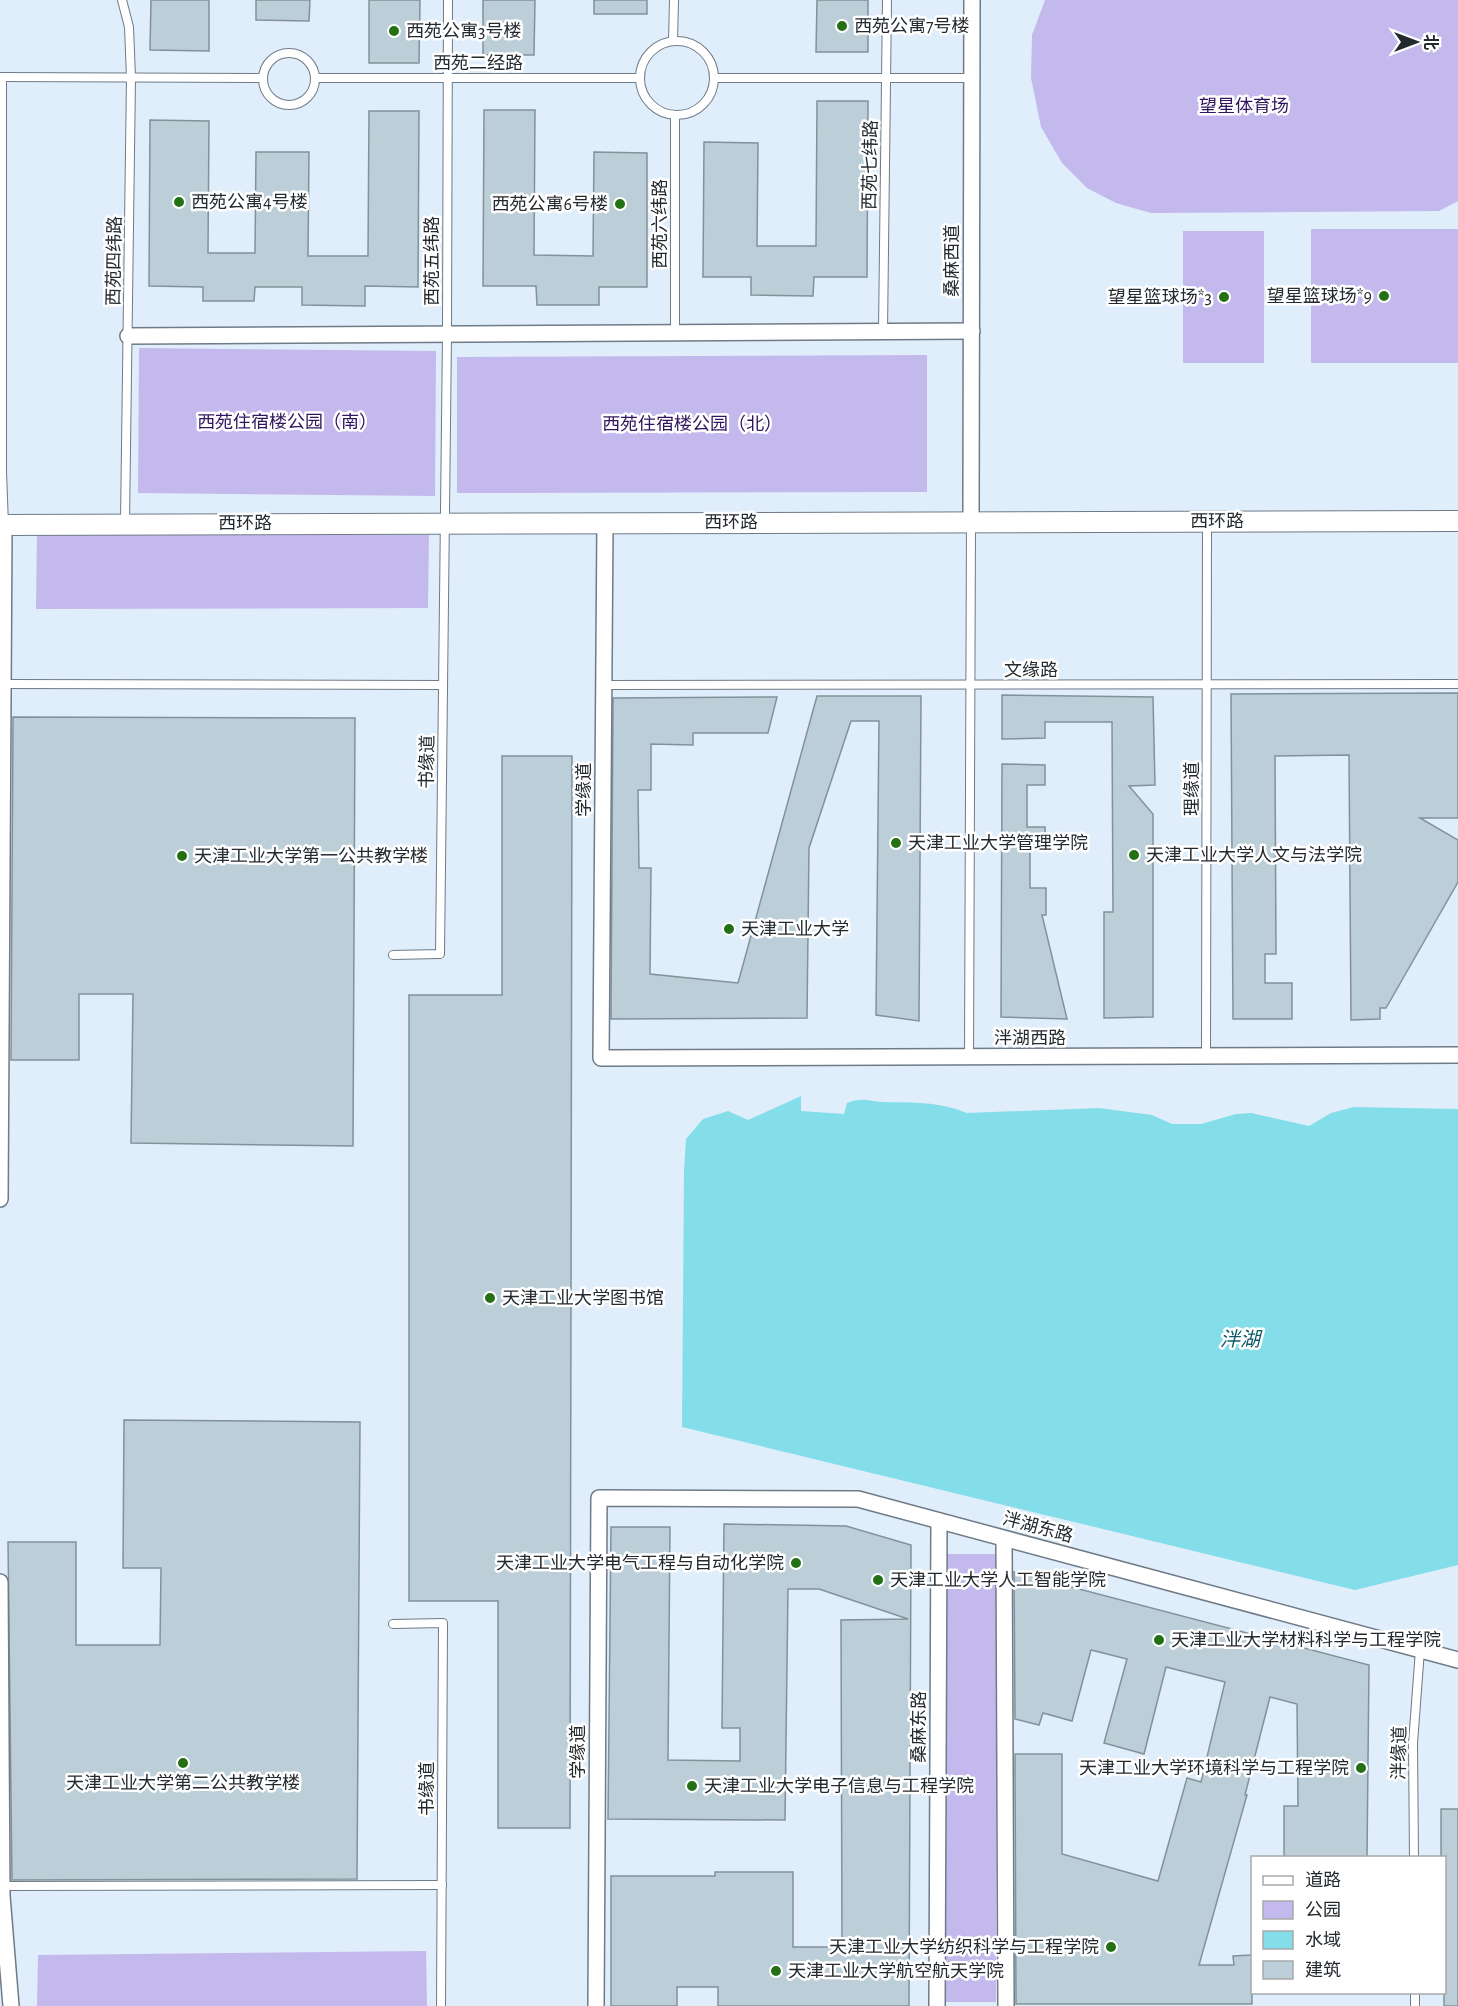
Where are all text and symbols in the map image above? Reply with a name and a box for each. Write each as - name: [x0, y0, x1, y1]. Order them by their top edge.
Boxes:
- north arrow: [1386, 12, 1446, 72]
- place label: 西苑公寓7号楼: [854, 16, 970, 36]
- marker: 西苑公寓7号楼: [835, 19, 849, 33]
- place label: 西苑公寓3号楼: [406, 21, 521, 41]
- marker: 西苑公寓3号楼: [387, 24, 401, 38]
- text: 北: [1422, 34, 1439, 50]
- street label: 西苑二经路: [433, 53, 523, 73]
- park label: 望星体育场: [1199, 96, 1289, 116]
- street label: 西苑七纬路: [859, 120, 881, 210]
- street label: 西苑六纬路: [650, 179, 670, 269]
- place label: 西苑公寓4号楼: [191, 192, 308, 212]
- place label: 西苑公寓6号楼: [492, 194, 608, 214]
- marker: 西苑公寓4号楼: [172, 195, 186, 209]
- marker: 西苑公寓6号楼: [613, 197, 627, 211]
- street label: 西苑四纬路: [103, 216, 125, 306]
- street label: 西苑五纬路: [422, 216, 442, 306]
- street label: 桑麻西道: [942, 225, 962, 297]
- place label: 望星篮球场*9: [1267, 286, 1372, 306]
- place label: 望星篮球场*3: [1108, 287, 1212, 307]
- marker: 望星篮球场*9: [1377, 289, 1391, 303]
- marker: 望星篮球场*3: [1217, 290, 1231, 304]
- park label: 西苑住宿楼公园（南）: [197, 412, 377, 432]
- park label: 西苑住宿楼公园（北）: [602, 414, 782, 434]
- street label: 西环路: [1190, 511, 1244, 531]
- street label: 西环路: [704, 512, 758, 532]
- street label: 西环路: [218, 513, 272, 533]
- street label: 文缘路: [1004, 660, 1058, 680]
- street label: 书缘道: [417, 735, 437, 789]
- street label: 理缘道: [1182, 762, 1202, 816]
- street label: 学缘道: [574, 763, 594, 817]
- place label: 天津工业大学管理学院: [908, 833, 1088, 853]
- marker: 天津工业大学管理学院: [889, 836, 903, 850]
- place label: 天津工业大学人文与法学院: [1146, 845, 1362, 865]
- place label: 天津工业大学第一公共教学楼: [194, 846, 428, 866]
- marker: 天津工业大学人文与法学院: [1127, 848, 1141, 862]
- marker: 天津工业大学第一公共教学楼: [175, 849, 189, 863]
- place label: 天津工业大学: [741, 919, 849, 939]
- marker: 天津工业大学: [722, 922, 736, 936]
- street label: 泮湖西路: [994, 1028, 1066, 1048]
- place label: 天津工业大学图书馆: [502, 1288, 664, 1308]
- marker: 天津工业大学图书馆: [483, 1291, 497, 1305]
- water label: 泮湖: [1220, 1329, 1263, 1350]
- street label: 泮湖东路: [1001, 1508, 1075, 1546]
- place label: 天津工业大学电气工程与自动化学院: [496, 1553, 784, 1573]
- marker: 天津工业大学电气工程与自动化学院: [789, 1556, 803, 1570]
- place label: 天津工业大学人工智能学院: [890, 1570, 1106, 1590]
- marker: 天津工业大学人工智能学院: [871, 1573, 885, 1587]
- place label: 天津工业大学材料科学与工程学院: [1171, 1630, 1441, 1650]
- marker: 天津工业大学材料科学与工程学院: [1152, 1633, 1166, 1647]
- street label: 桑麻东路: [909, 1691, 929, 1763]
- street label: 学缘道: [568, 1725, 588, 1779]
- street label: 泮缘道: [1389, 1726, 1409, 1780]
- marker: 天津工业大学第二公共教学楼: [176, 1756, 190, 1770]
- place label: 天津工业大学环境科学与工程学院: [1079, 1758, 1349, 1778]
- marker: 天津工业大学环境科学与工程学院: [1354, 1761, 1368, 1775]
- street label: 书缘道: [417, 1762, 437, 1816]
- place label: 天津工业大学第二公共教学楼: [66, 1773, 300, 1793]
- place label: 天津工业大学电子信息与工程学院: [704, 1776, 974, 1796]
- marker: 天津工业大学电子信息与工程学院: [685, 1779, 699, 1793]
- legend: [1251, 1856, 1446, 1994]
- text: 道路: [1305, 1870, 1341, 1890]
- text: 公园: [1305, 1901, 1341, 1920]
- text: 水域: [1305, 1931, 1341, 1950]
- place label: 天津工业大学纺织科学与工程学院: [829, 1937, 1099, 1957]
- marker: 天津工业大学纺织科学与工程学院: [1104, 1940, 1118, 1954]
- text: 建筑: [1305, 1960, 1341, 1980]
- place label: 天津工业大学航空航天学院: [788, 1961, 1004, 1981]
- marker: 天津工业大学航空航天学院: [769, 1964, 783, 1978]

